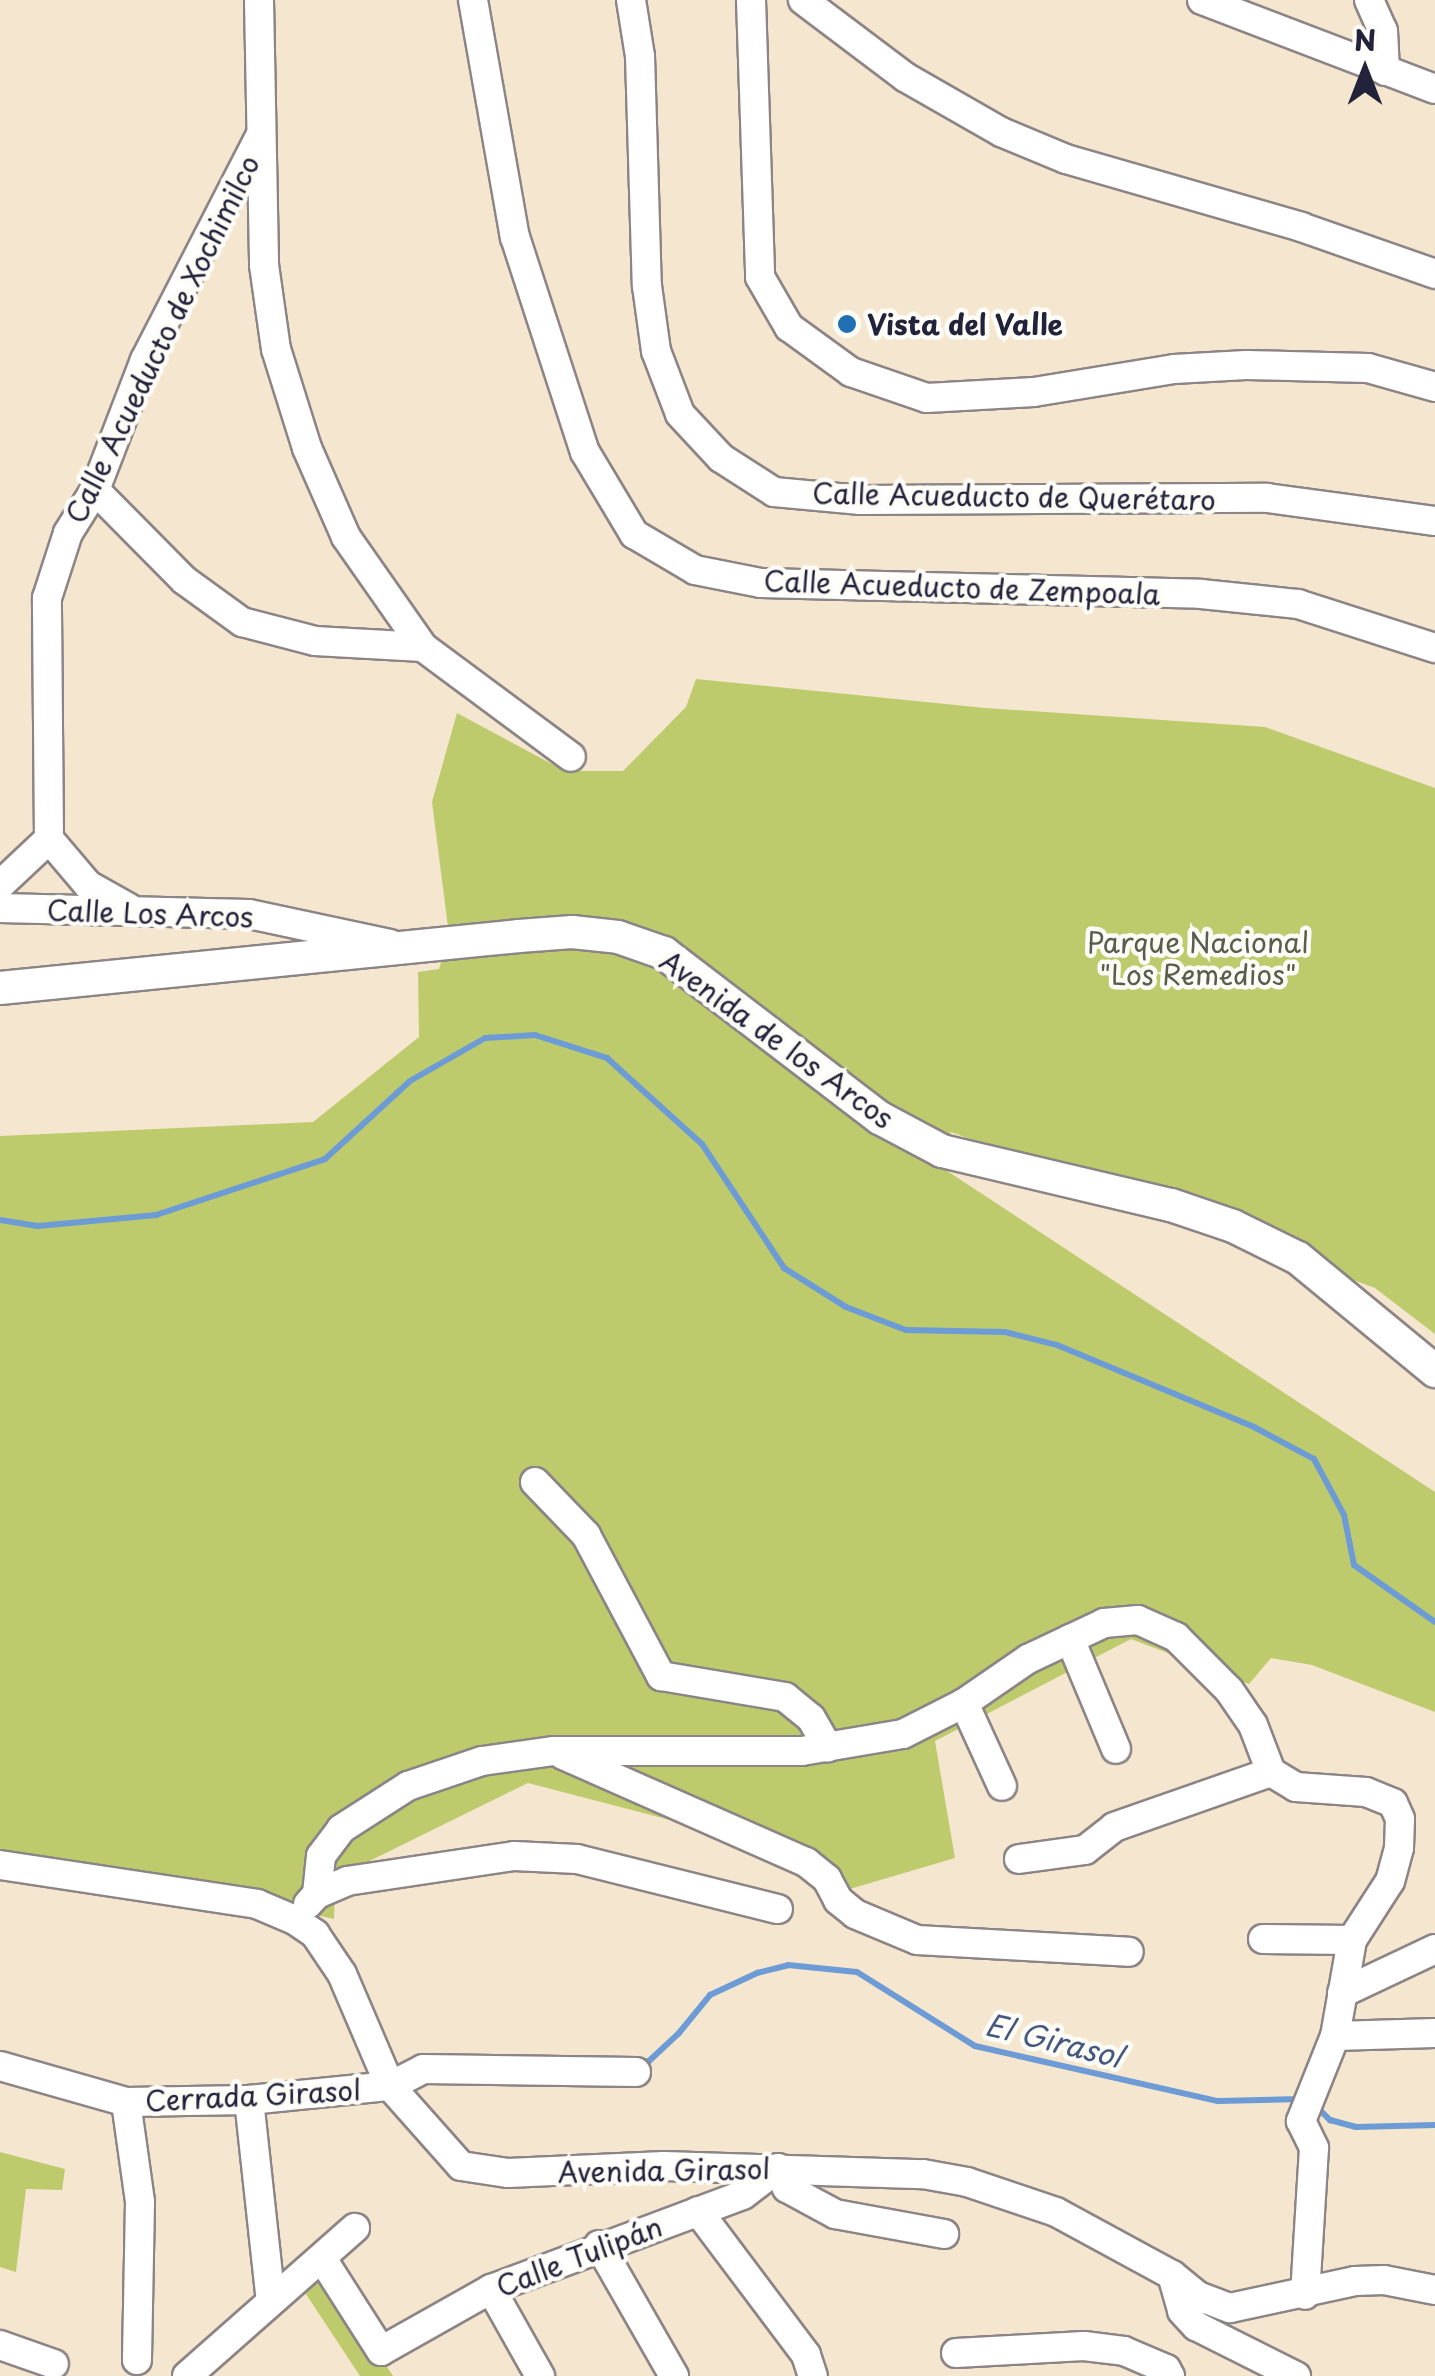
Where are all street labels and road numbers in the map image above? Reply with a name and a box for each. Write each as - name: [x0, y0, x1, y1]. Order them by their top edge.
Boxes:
- street label: Calle Acueducto de Xochimilco: [57, 148, 267, 530]
- street label: Calle Acueducto de Querétaro: [810, 476, 1218, 516]
- street label: Calle Acueducto de Zempoala: [762, 563, 1162, 611]
- street label: Calle Los Arcos: [45, 893, 255, 933]
- street label: Avenida de los Arcos: [654, 943, 900, 1135]
- street label: Cerrada Girasol: [144, 2073, 362, 2117]
- street label: Avenida Girasol: [557, 2151, 771, 2189]
- street label: Calle Tulipán: [490, 2209, 668, 2303]

